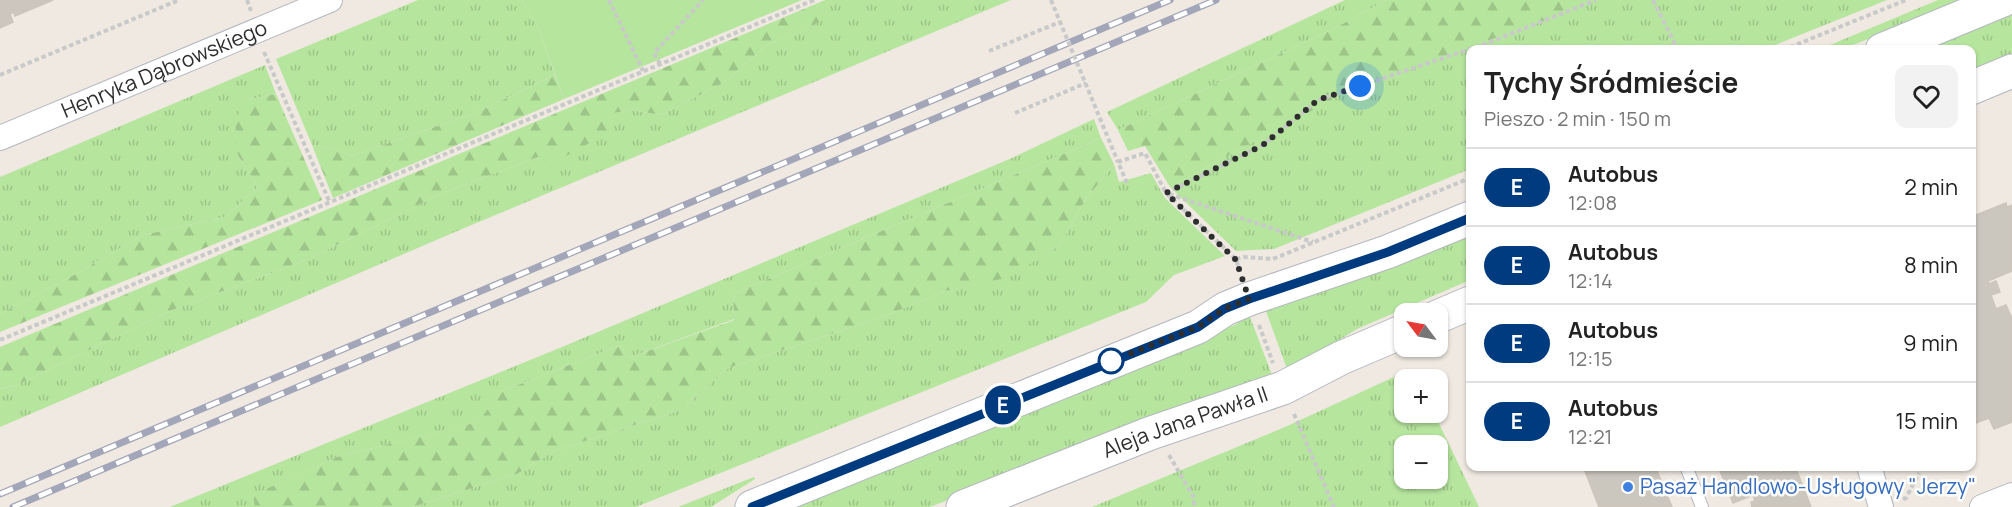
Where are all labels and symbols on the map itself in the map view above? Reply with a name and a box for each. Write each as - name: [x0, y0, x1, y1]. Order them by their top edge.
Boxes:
- street label: Henryka Dąbrowskiego: [57, 13, 271, 124]
- your location: [1345, 71, 1375, 101]
- north arrow: [1394, 303, 1448, 357]
- unlabelled marker: [1098, 348, 1124, 374]
- street label: Aleja Jana Pawła II: [1098, 379, 1271, 464]
- line badge: E: [984, 386, 1022, 424]
- place label: Pasaż Handlowo-Usługowy "Jerzy": [1640, 472, 1976, 500]
- marker: Pasaż Handlowo-Usługowy "Jerzy": [1621, 480, 1635, 494]

